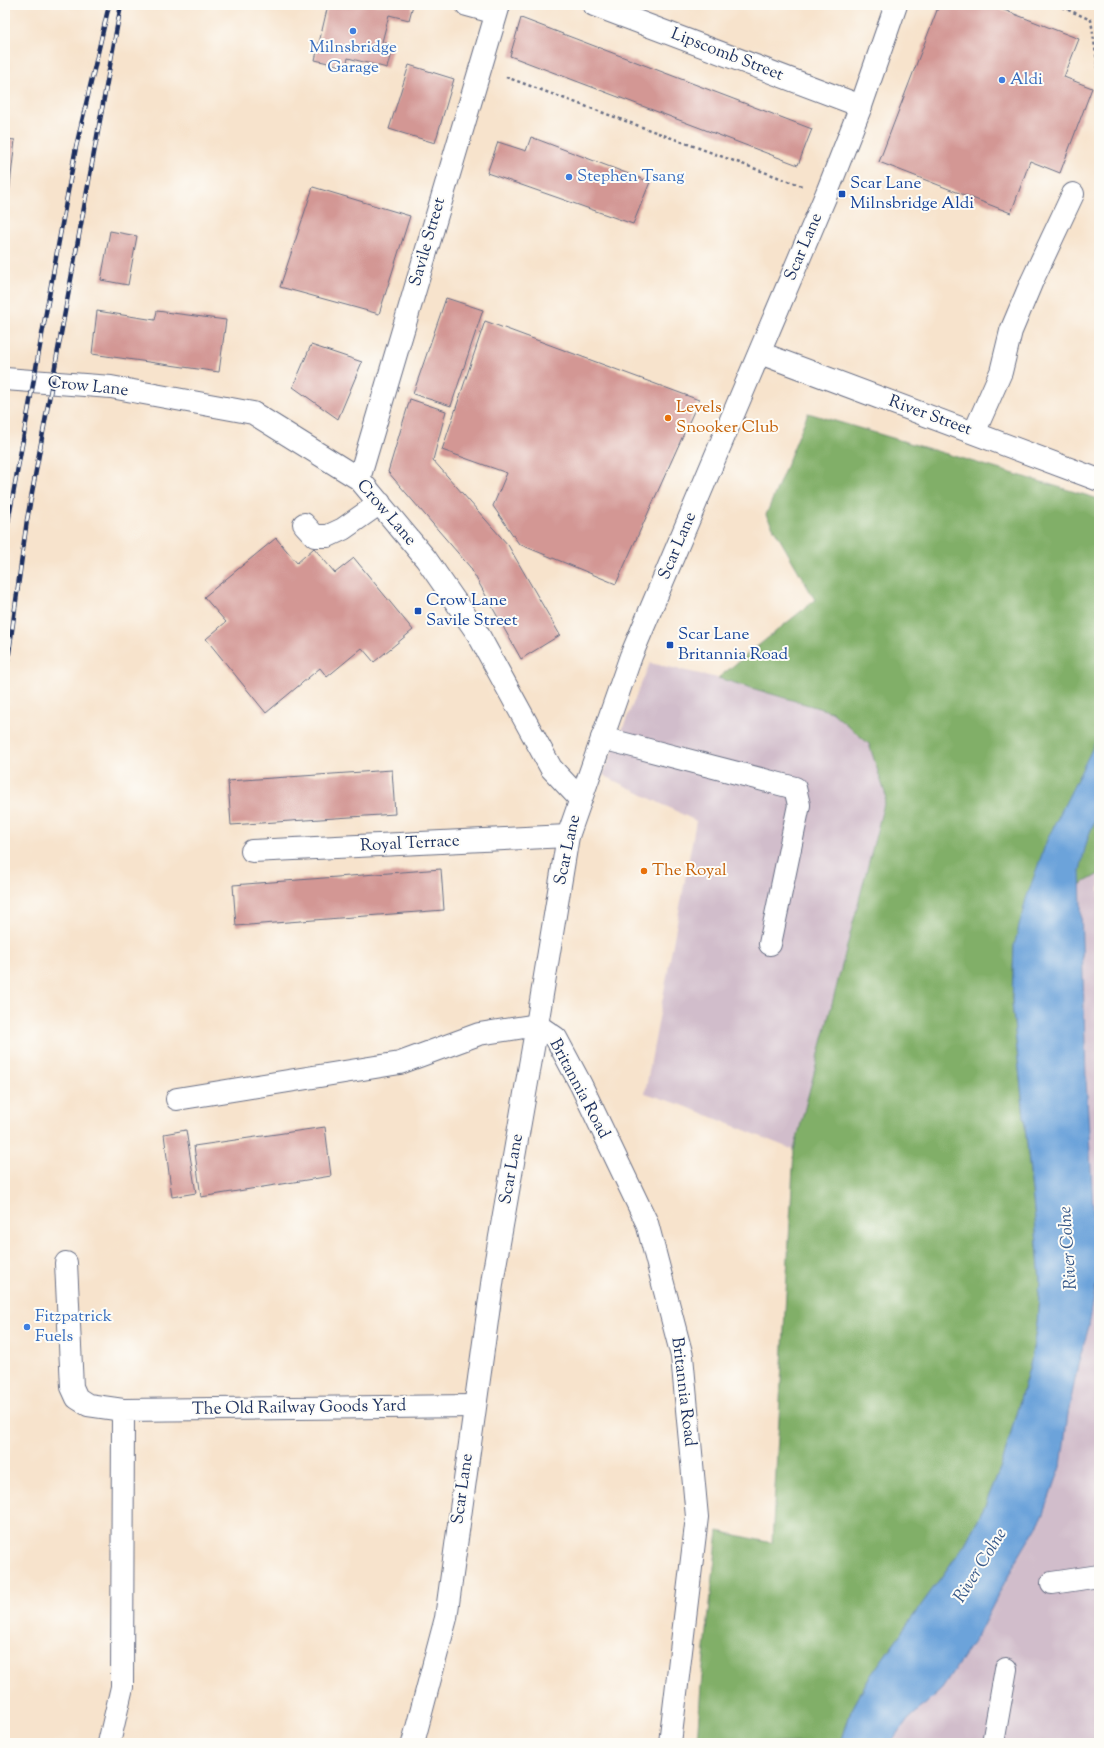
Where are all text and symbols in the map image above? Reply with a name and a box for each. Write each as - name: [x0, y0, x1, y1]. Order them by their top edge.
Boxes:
- street label: Lipscomb Street: [667, 23, 787, 88]
- marker: Milnsbridge Garage: [348, 26, 358, 36]
- place label: Milnsbridge Garage: [309, 36, 397, 80]
- place label: Aldi: [1010, 68, 1043, 92]
- marker: Aldi: [997, 75, 1007, 85]
- place label: Stephen Tsang: [577, 165, 685, 189]
- marker: Stephen Tsang: [564, 172, 574, 182]
- place label: Scar Lane Milnsbridge Aldi: [850, 172, 974, 216]
- marker: Scar Lane Milnsbridge Aldi: [837, 189, 847, 199]
- street label: Savile Street: [404, 195, 452, 289]
- street label: Scar Lane: [779, 209, 829, 285]
- street label: Crow Lane: [47, 371, 130, 403]
- street label: River Street: [885, 390, 975, 442]
- place label: Levels Snooker Club: [676, 396, 779, 440]
- marker: Levels Snooker Club: [663, 413, 673, 423]
- street label: Crow Lane: [350, 475, 422, 551]
- street label: Scar Lane: [653, 508, 703, 584]
- place label: Crow Lane Savile Street: [426, 589, 518, 633]
- marker: Crow Lane Savile Street: [413, 606, 423, 616]
- place label: Scar Lane Britannia Road: [678, 623, 788, 667]
- marker: Scar Lane Britannia Road: [665, 640, 675, 650]
- street label: Scar Lane: [549, 813, 587, 887]
- street label: Royal Terrace: [360, 829, 460, 859]
- place label: The Royal: [652, 859, 727, 883]
- marker: The Royal: [639, 866, 649, 876]
- street label: Britannia Road: [543, 1035, 616, 1144]
- street label: Scar Lane: [494, 1132, 530, 1206]
- water label: River Colne: [1053, 1205, 1085, 1291]
- place label: Fitzpatrick Fuels: [35, 1305, 112, 1349]
- marker: Fitzpatrick Fuels: [22, 1322, 32, 1332]
- street label: Britannia Road: [664, 1336, 702, 1448]
- street label: The Old Railway Goods Yard: [192, 1394, 407, 1422]
- street label: Scar Lane: [446, 1452, 480, 1526]
- water label: River Colne: [948, 1524, 1014, 1608]

